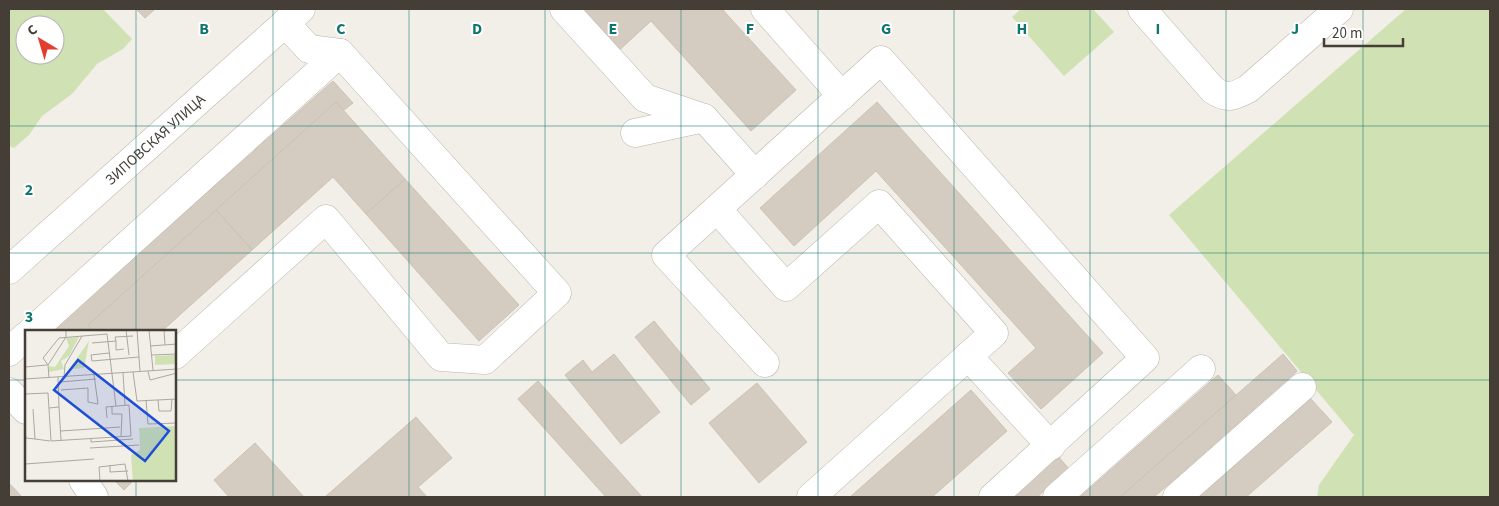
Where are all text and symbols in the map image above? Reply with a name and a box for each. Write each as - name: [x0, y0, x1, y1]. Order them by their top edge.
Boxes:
- north arrow: [15, 15, 65, 65]
- scale bar: [1324, 15, 1403, 47]
- text: B: [199, 18, 209, 40]
- text: C: [336, 18, 346, 40]
- text: D: [472, 18, 482, 40]
- text: E: [609, 18, 617, 40]
- text: F: [746, 18, 754, 40]
- text: G: [881, 18, 891, 40]
- text: H: [1017, 18, 1027, 40]
- text: I: [1156, 18, 1160, 40]
- text: J: [1291, 18, 1299, 40]
- text: С: [23, 20, 42, 41]
- text: 20 m: [1332, 23, 1362, 44]
- street label: ЗИПОВСКАЯ УЛИЦА: [101, 88, 210, 190]
- text: 2: [25, 179, 33, 201]
- text: 3: [25, 306, 33, 328]
- inset map: [25, 330, 176, 481]

